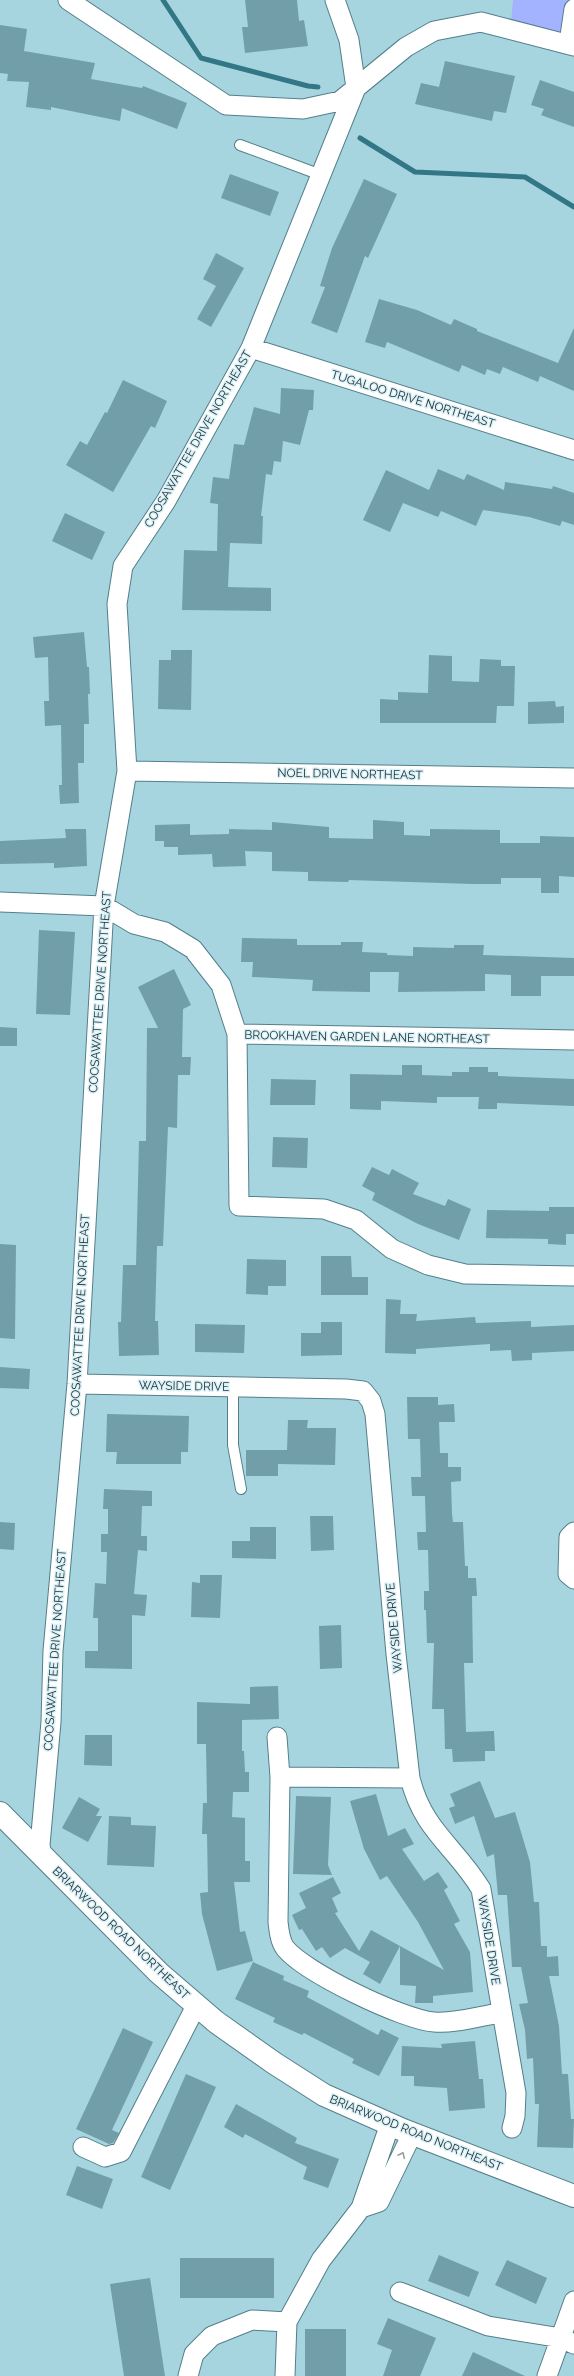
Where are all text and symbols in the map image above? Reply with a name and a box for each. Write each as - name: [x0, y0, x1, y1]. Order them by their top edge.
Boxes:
- street label: COOSAWATTEE DRIVE NORTHEAST: [141, 347, 255, 530]
- street label: TUGALOO DRIVE NORTHEAST: [329, 367, 497, 431]
- street label: NOEL DRIVE NORTHEAST: [277, 766, 423, 782]
- street label: COOSAWATTEE DRIVE NORTHEAST: [86, 890, 114, 1093]
- street label: BROOKHAVEN GARDEN LANE NORTHEAST: [244, 1028, 490, 1046]
- street label: COOSAWATTEE DRIVE NORTHEAST: [68, 1213, 92, 1416]
- street label: WAYSIDE DRIVE: [139, 1378, 229, 1394]
- street label: COOSAWATTEE DRIVE NORTHEAST: [41, 1548, 69, 1751]
- street label: WAYSIDE DRIVE: [383, 1582, 405, 1674]
- street label: BRIARWOOD ROAD NORTHEAST: [50, 1864, 193, 2003]
- street label: WAYSIDE DRIVE: [475, 1894, 503, 1986]
- street label: BRIARWOOD ROAD NORTHEAST: [328, 2092, 505, 2174]
- one-way arrow: [397, 2152, 405, 2160]

